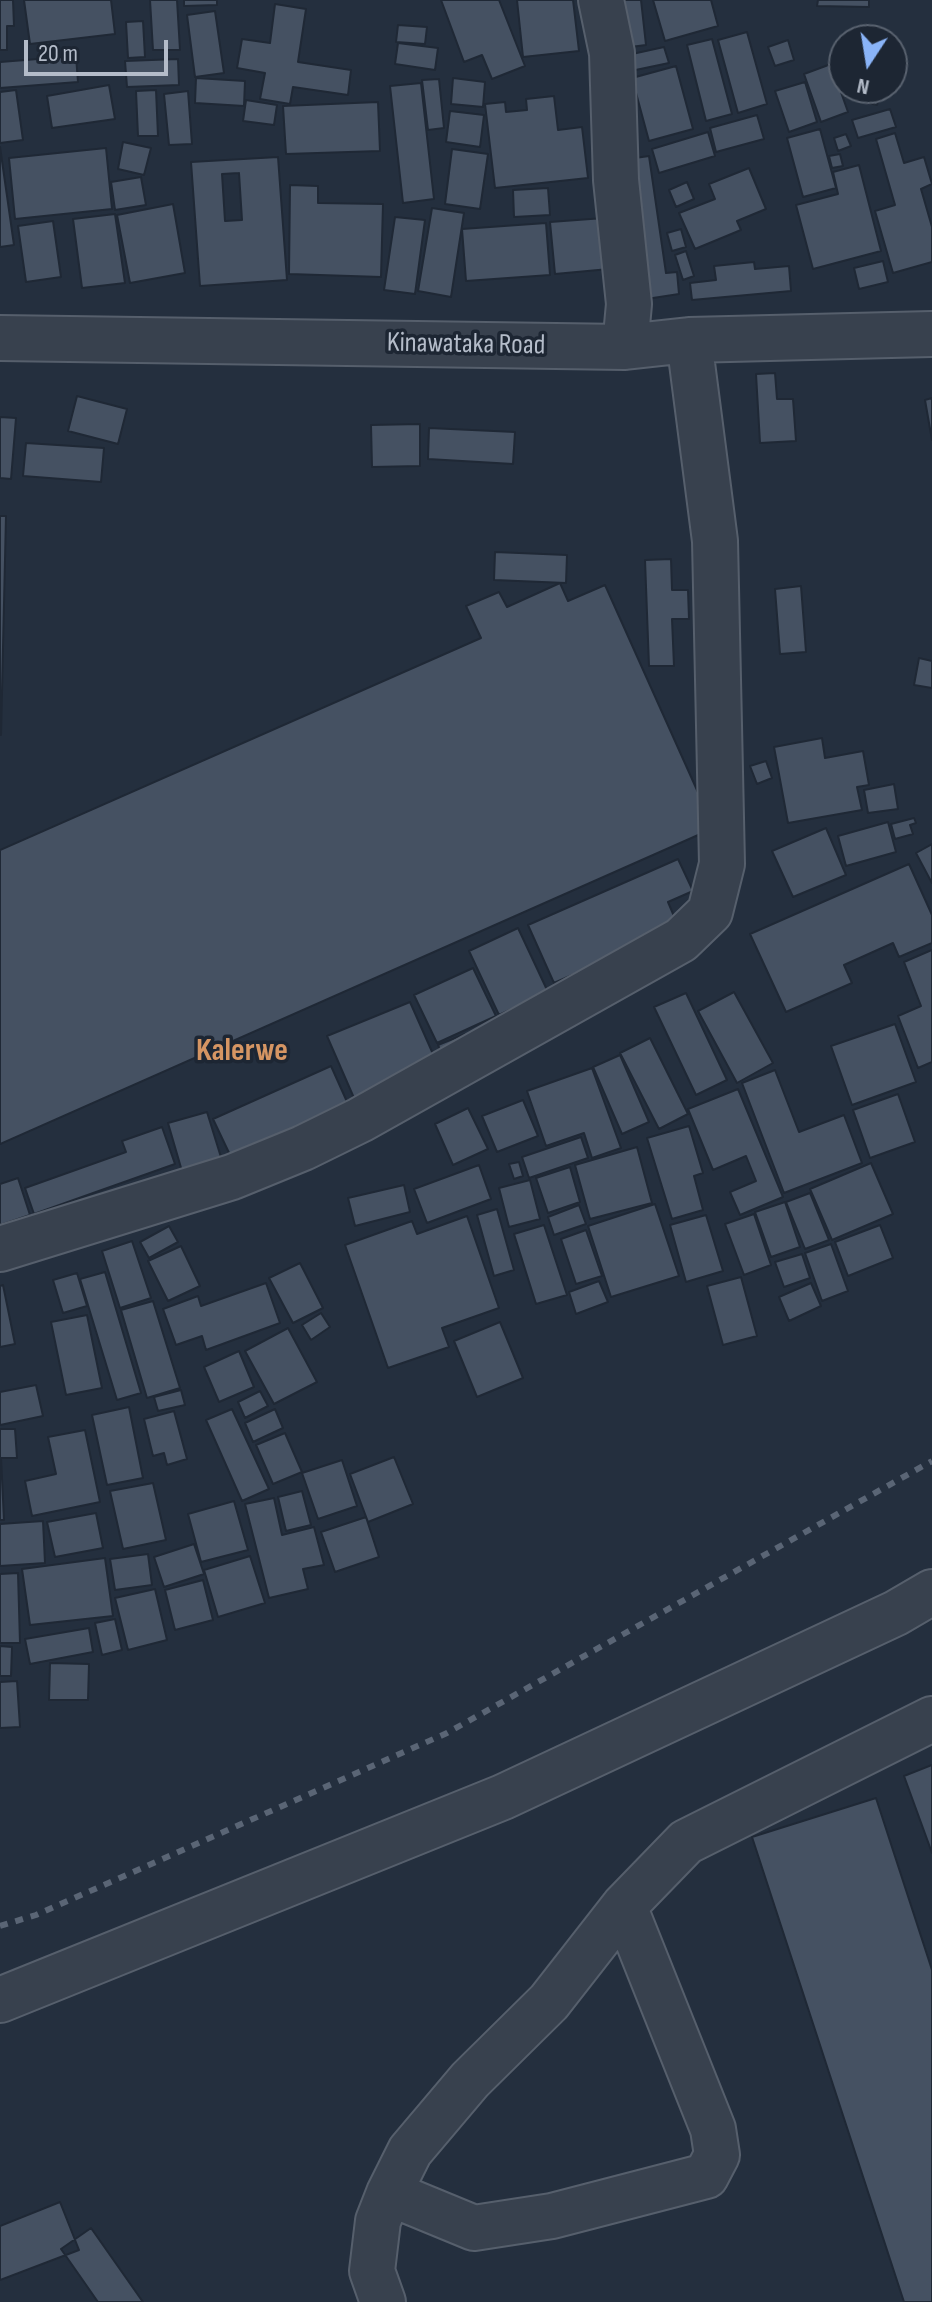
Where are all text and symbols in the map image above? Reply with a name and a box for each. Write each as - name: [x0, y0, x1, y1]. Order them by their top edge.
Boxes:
- scale bar: [28, 24, 172, 74]
- north arrow: [828, 24, 908, 104]
- text: 20 m: [38, 39, 78, 68]
- text: N: [855, 72, 872, 100]
- street label: Kinawataka Road: [386, 327, 546, 363]
- district label: Kalerwe: [196, 1033, 288, 1071]

